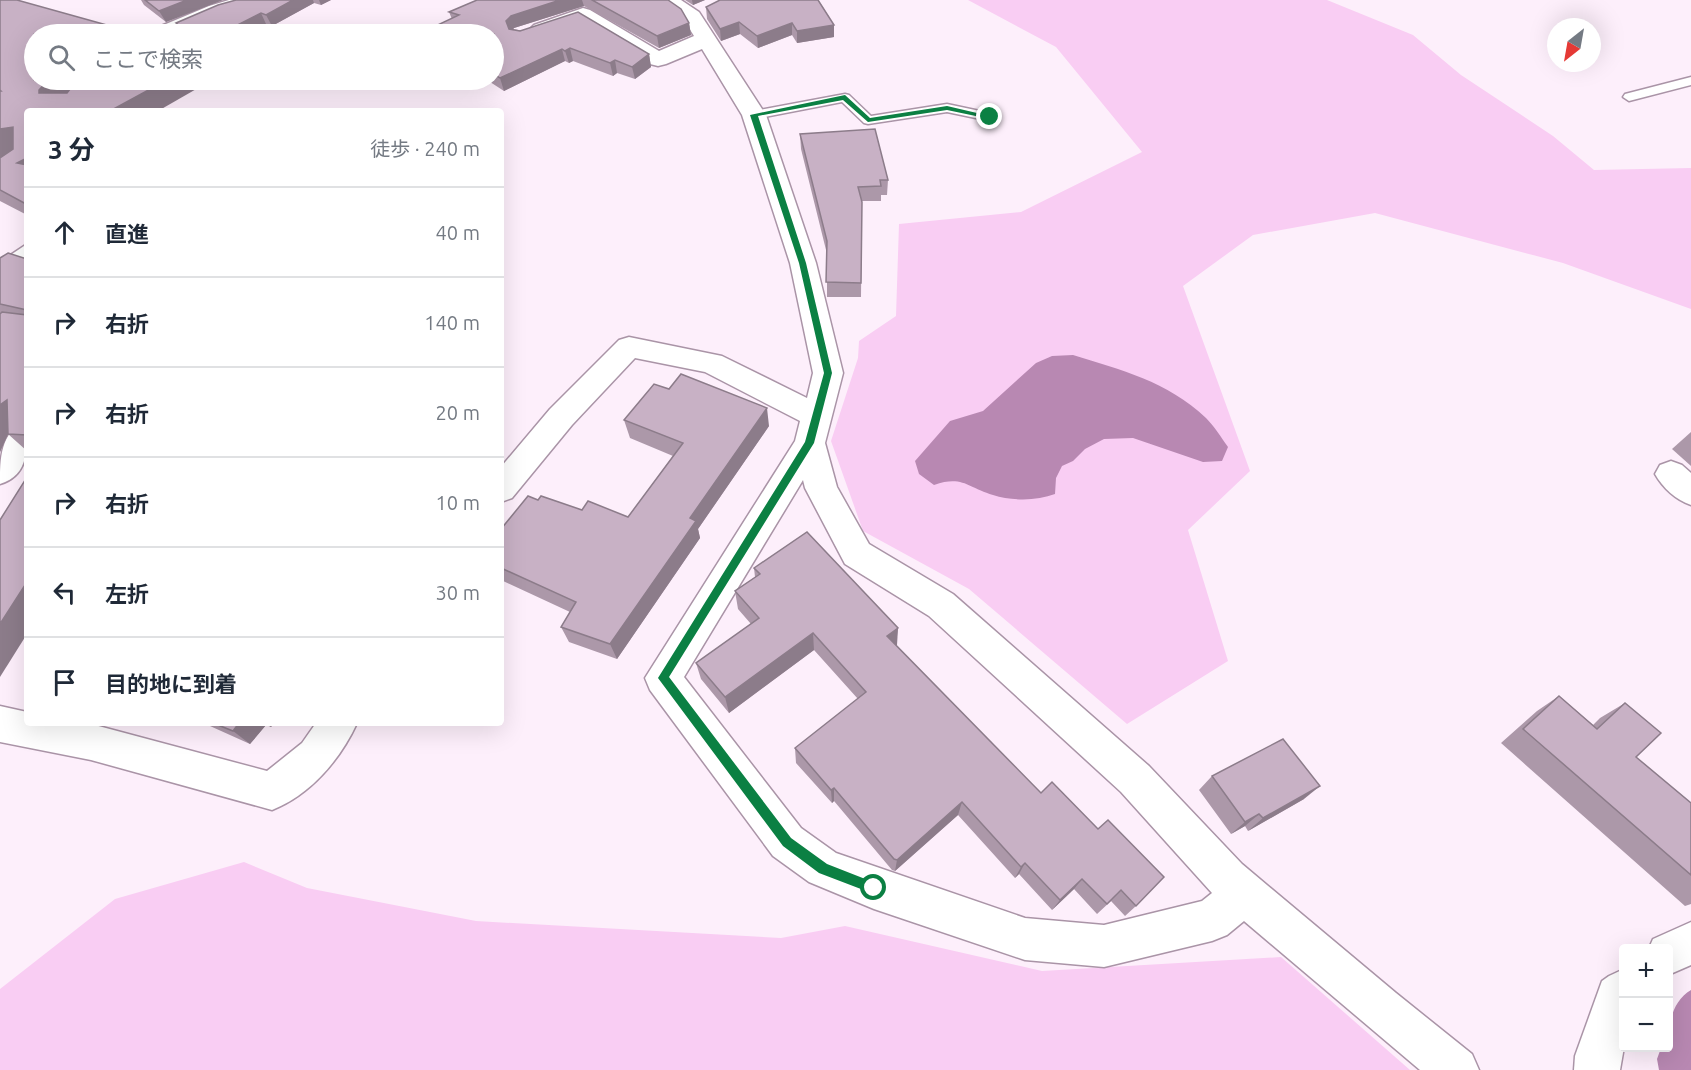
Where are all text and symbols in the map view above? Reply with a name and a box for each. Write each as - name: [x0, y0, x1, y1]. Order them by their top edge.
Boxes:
- north arrow: [1547, 18, 1601, 72]
- search box: [24, 24, 504, 90]
- icon: search: [45, 41, 78, 74]
- text: ここで検索: [93, 46, 203, 71]
- route end: [976, 103, 1002, 129]
- text: 3 分: [48, 135, 95, 164]
- text: 徒歩 · 240 m: [370, 137, 480, 160]
- icon: ahead: [48, 216, 81, 249]
- text: 直進: [105, 221, 149, 246]
- text: 40 m: [436, 221, 480, 244]
- icon: right: [48, 306, 81, 339]
- text: 右折: [105, 311, 149, 336]
- text: 140 m: [424, 311, 480, 334]
- icon: right: [48, 396, 81, 429]
- text: 右折: [105, 401, 149, 426]
- text: 20 m: [436, 401, 480, 424]
- icon: right: [48, 486, 81, 519]
- text: 右折: [105, 491, 149, 516]
- text: 10 m: [436, 491, 480, 514]
- icon: left: [48, 576, 81, 609]
- text: 左折: [105, 581, 149, 606]
- text: 30 m: [436, 581, 480, 604]
- icon: arrive: [48, 666, 81, 699]
- text: 目的地に到着: [105, 671, 237, 696]
- route start: [860, 874, 886, 900]
- map controls: [1619, 944, 1673, 1052]
- button: +: [1619, 944, 1673, 998]
- button: −: [1619, 998, 1673, 1052]

